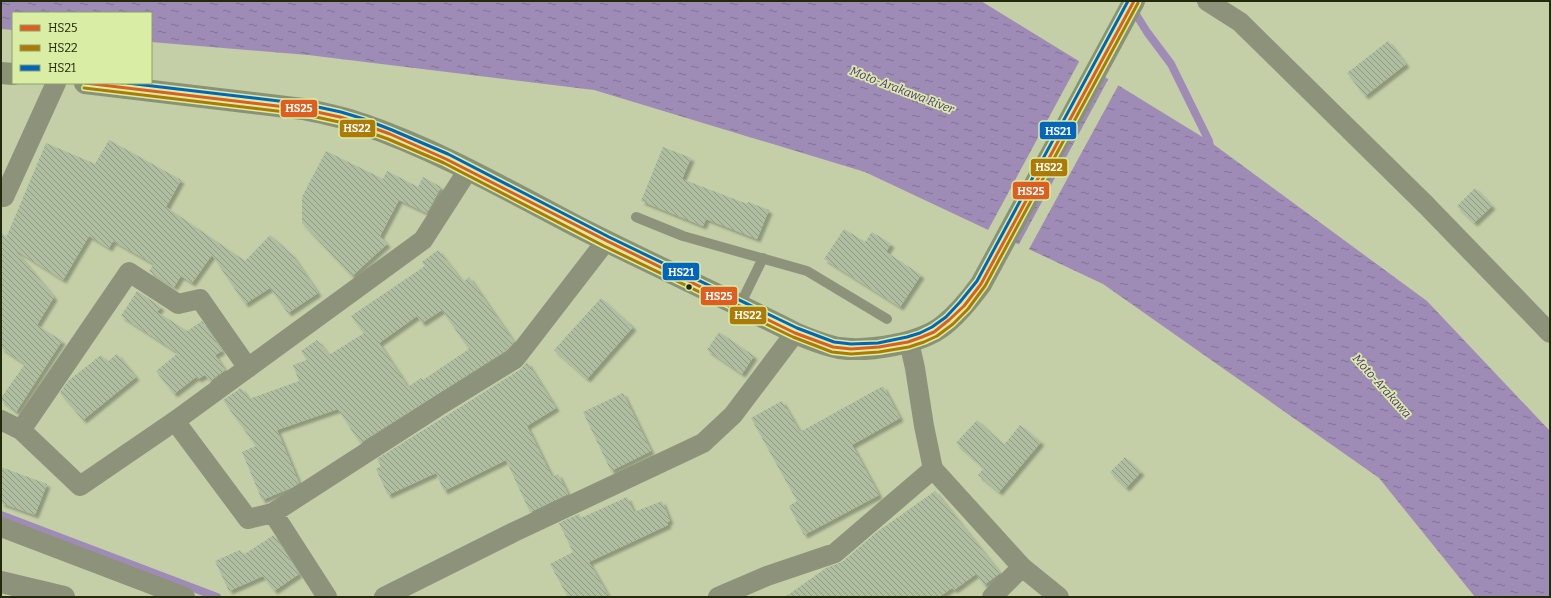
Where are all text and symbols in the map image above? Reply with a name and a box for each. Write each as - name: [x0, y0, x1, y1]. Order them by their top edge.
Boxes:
- legend: [12, 12, 152, 84]
- text: HS25: [48, 21, 77, 35]
- text: HS22: [48, 41, 78, 55]
- text: HS21: [48, 61, 76, 75]
- water label: Moto-Arakawa River: [848, 64, 957, 117]
- line badge: HS25: [280, 99, 318, 118]
- text: HS25: [285, 102, 313, 115]
- line badge: HS22: [339, 119, 376, 138]
- line badge: HS21: [1039, 121, 1077, 140]
- text: HS22: [343, 122, 371, 135]
- text: HS21: [1045, 125, 1071, 138]
- line badge: HS22: [1030, 158, 1068, 177]
- text: HS22: [1035, 161, 1063, 174]
- line badge: HS25: [1012, 181, 1050, 200]
- text: HS25: [1017, 185, 1045, 198]
- line badge: HS21: [662, 262, 700, 281]
- text: HS21: [668, 266, 694, 279]
- unlabelled marker: [684, 282, 694, 292]
- line badge: HS25: [700, 286, 738, 306]
- text: HS25: [705, 290, 733, 303]
- line badge: HS22: [729, 306, 767, 325]
- text: HS22: [734, 309, 762, 322]
- water label: Moto-Arakawa: [1350, 351, 1414, 421]

